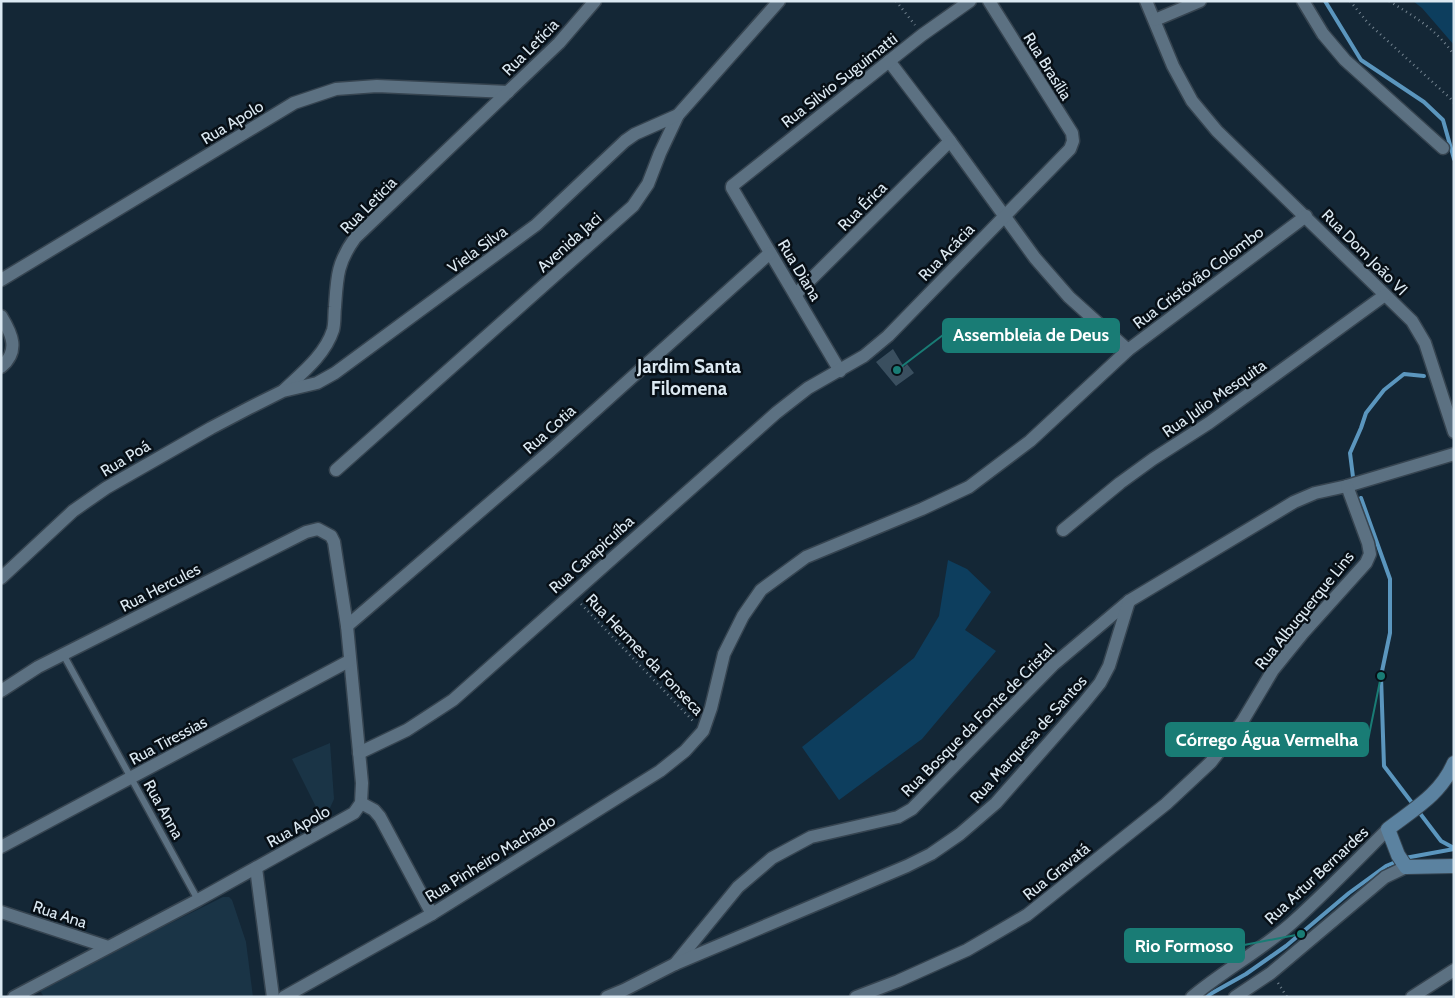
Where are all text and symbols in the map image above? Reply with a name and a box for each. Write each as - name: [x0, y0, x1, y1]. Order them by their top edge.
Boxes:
- street label: Rua Letícia: [498, 15, 563, 80]
- street label: Rua Silvio Suguimatti: [777, 29, 901, 132]
- street label: Rua Brasília: [1019, 29, 1076, 104]
- street label: Rua Apolo: [198, 96, 267, 148]
- street label: Rua Leticia: [336, 173, 401, 238]
- street label: Rua Érica: [834, 178, 891, 235]
- street label: Rua Dom João VI: [1318, 205, 1412, 299]
- street label: Avenida Jaci: [533, 209, 605, 276]
- street label: Rua Acácia: [914, 220, 978, 285]
- street label: Viela Silva: [444, 221, 511, 277]
- street label: Rua Cristóvão Colombo: [1129, 222, 1267, 333]
- street label: Rua Diana: [774, 236, 825, 305]
- callout: Assembleia de Deus: [943, 319, 1119, 352]
- text: Assembleia de Deus: [953, 324, 1109, 346]
- district label: Jardim Santa Filomena: [636, 355, 741, 400]
- street label: Rua Julio Mesquita: [1159, 355, 1270, 441]
- street label: Rua Cotia: [519, 401, 580, 458]
- street label: Rua Poá: [97, 436, 154, 481]
- street label: Rua Carapicuíba: [545, 511, 638, 597]
- street label: Rua Albuquerque Lins: [1251, 547, 1358, 673]
- street label: Rua Hercules: [117, 559, 204, 616]
- street label: Rua Hermes da Fonseca: [582, 590, 708, 719]
- street label: Rua Bosque da Fonte de Cristal: [897, 640, 1058, 801]
- street label: Rua Marquesa de Santos: [966, 671, 1091, 807]
- street label: Rua Tiressias: [126, 712, 210, 769]
- callout: Córrego Água Vermelha: [1166, 723, 1368, 756]
- text: Córrego Água Vermelha: [1176, 729, 1358, 751]
- street label: Rua Anna: [140, 776, 188, 842]
- street label: Rua Apolo: [263, 801, 333, 852]
- street label: Rua Pinheiro Machado: [422, 811, 559, 906]
- street label: Rua Artur Bernardes: [1261, 822, 1372, 928]
- street label: Rua Gravatá: [1019, 838, 1094, 904]
- street label: Rua Ana: [30, 897, 90, 932]
- callout: Rio Formoso: [1125, 929, 1244, 962]
- text: Rio Formoso: [1135, 935, 1233, 957]

